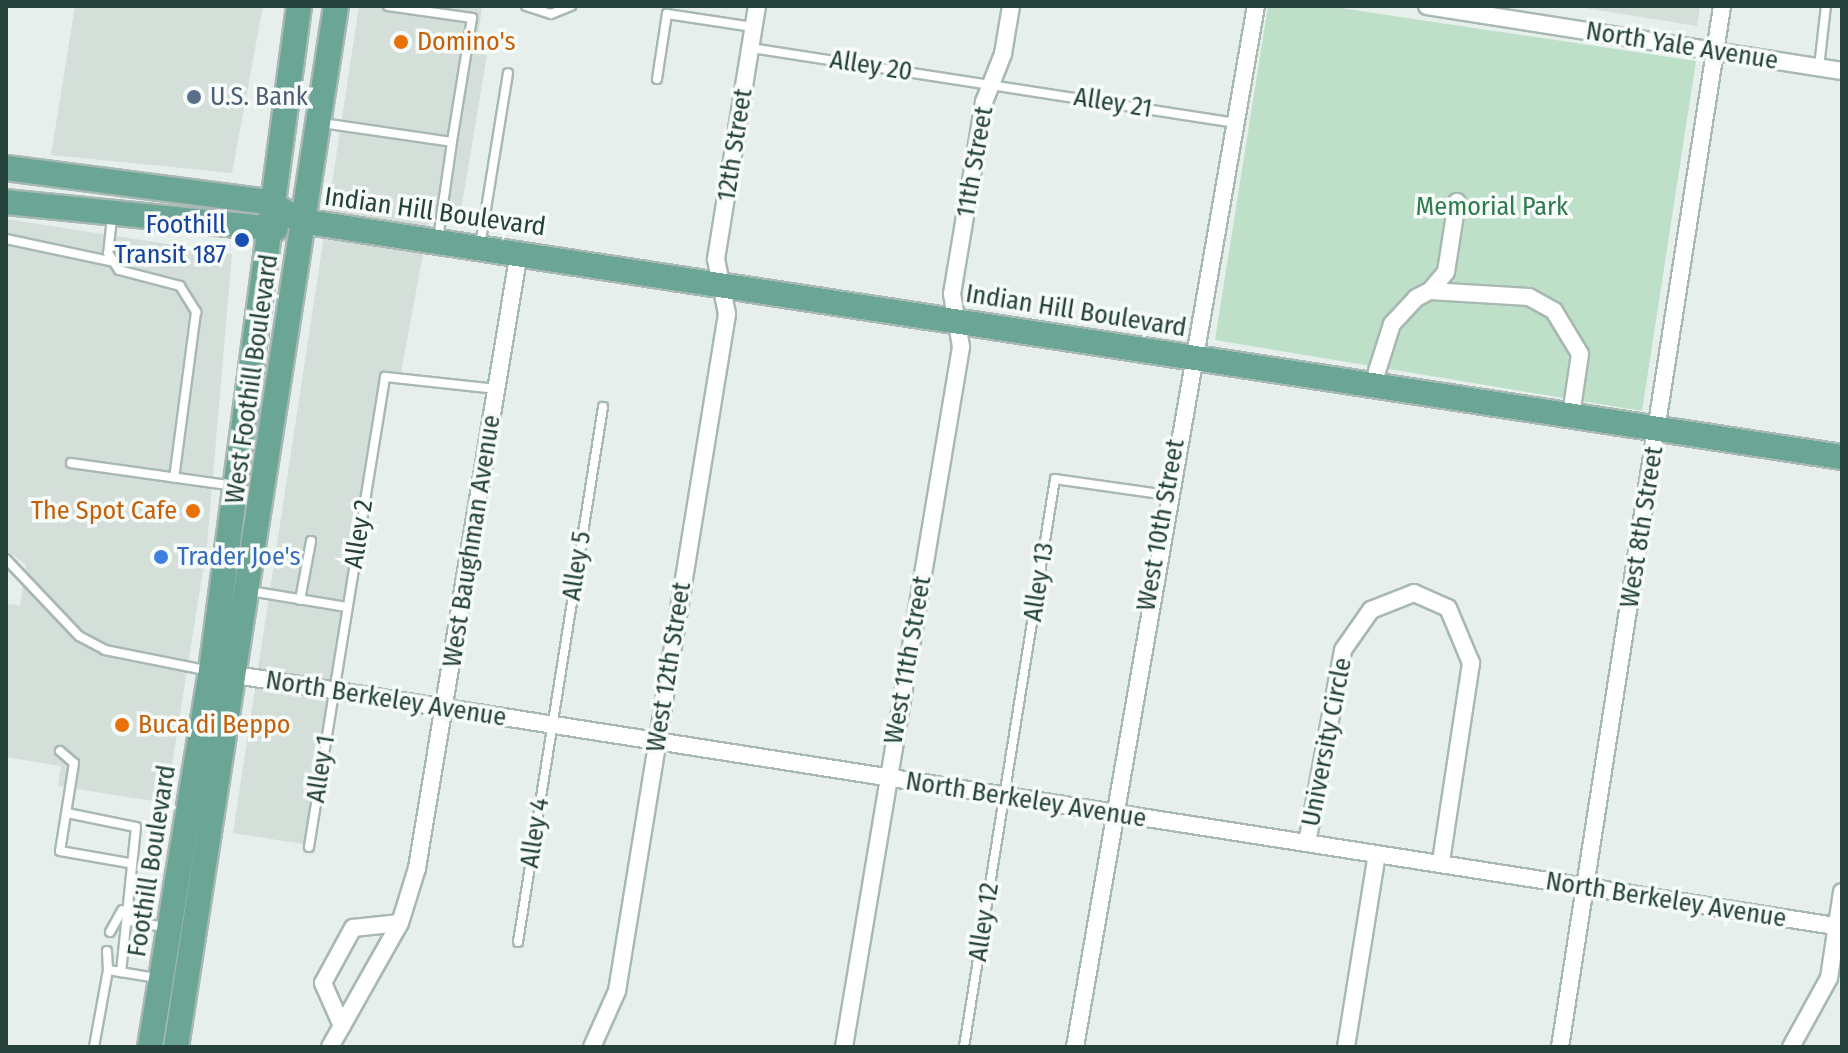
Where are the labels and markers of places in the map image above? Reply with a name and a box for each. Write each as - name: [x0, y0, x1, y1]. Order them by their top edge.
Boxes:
- place label: Domino's: [417, 26, 516, 58]
- marker: Domino's: [392, 33, 410, 51]
- place label: U.S. Bank: [210, 81, 308, 113]
- marker: U.S. Bank: [185, 88, 203, 106]
- place label: Foothill Transit 187: [114, 209, 226, 270]
- marker: Foothill Transit 187: [233, 231, 251, 249]
- place label: The Spot Cafe: [31, 495, 177, 527]
- marker: The Spot Cafe: [184, 502, 202, 520]
- place label: Trader Joe's: [177, 541, 301, 573]
- marker: Trader Joe's: [152, 548, 170, 566]
- place label: Buca di Beppo: [138, 709, 291, 741]
- marker: Buca di Beppo: [113, 716, 131, 734]

